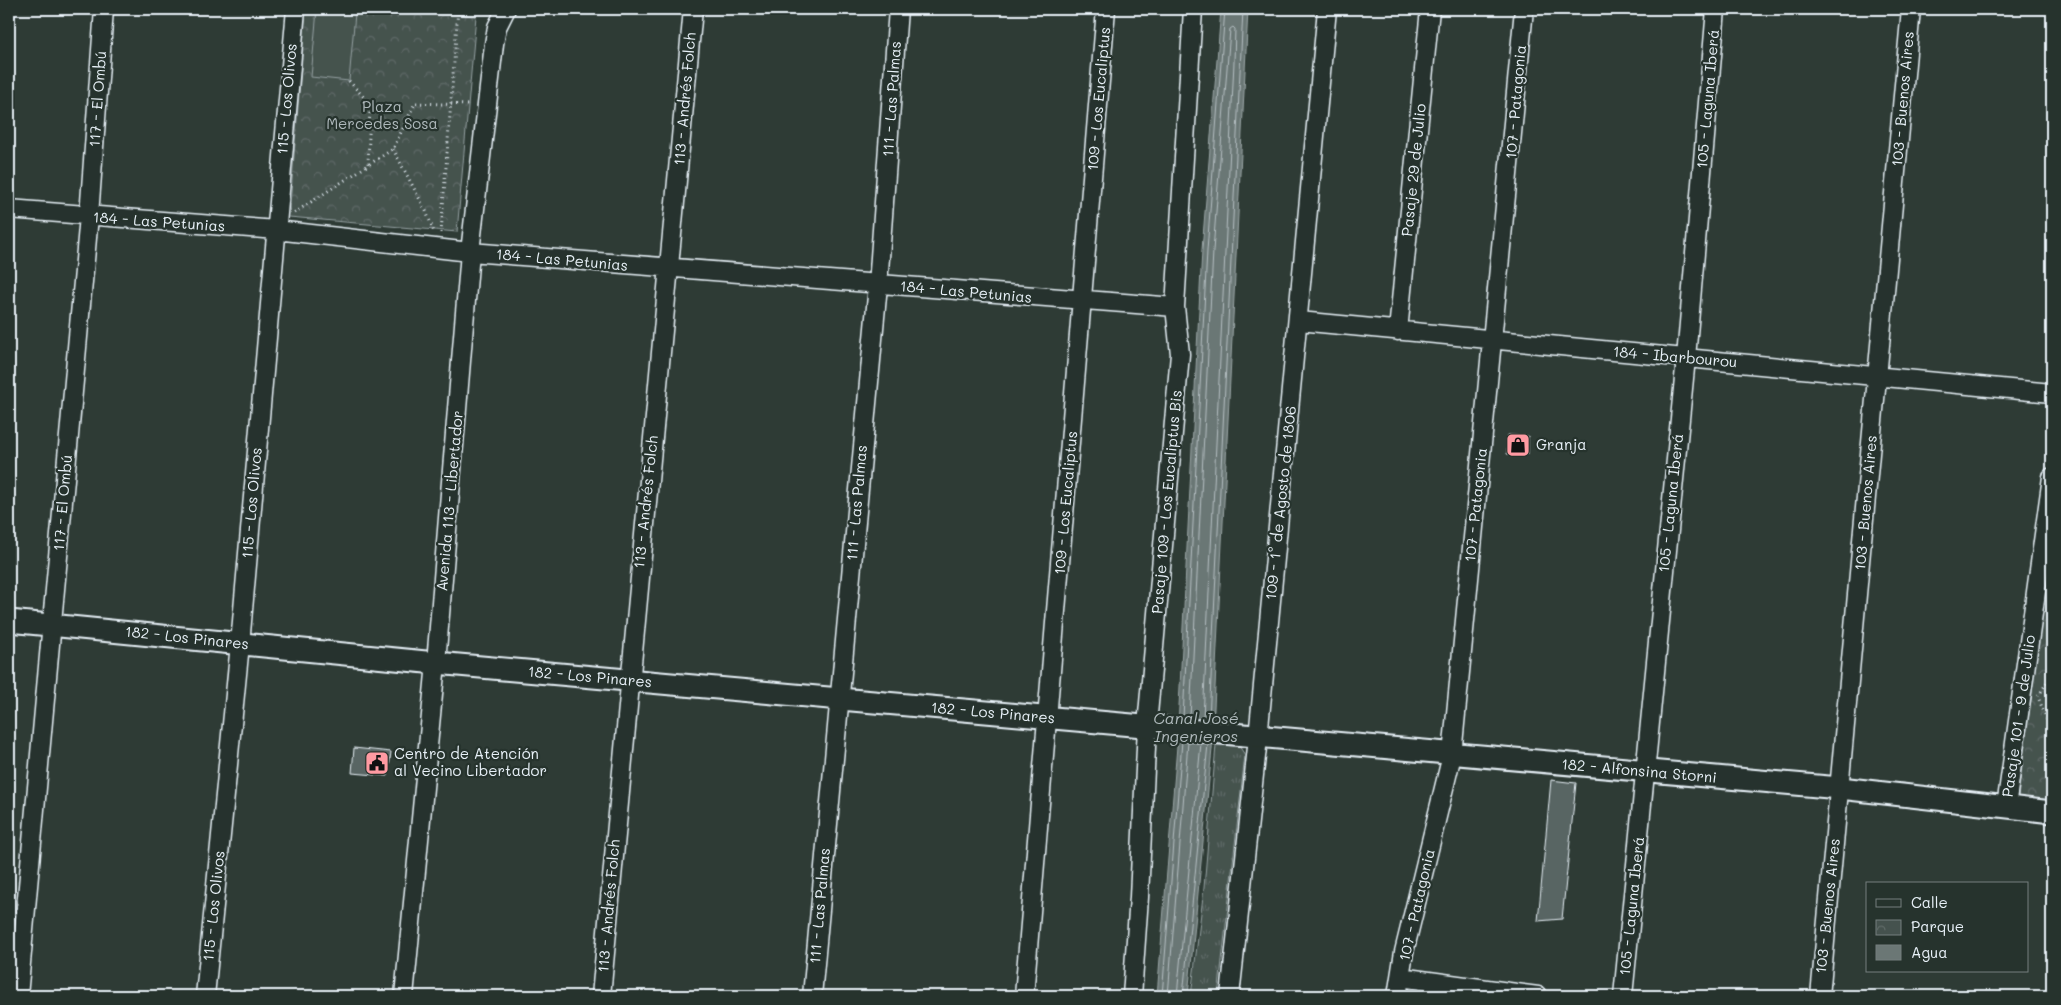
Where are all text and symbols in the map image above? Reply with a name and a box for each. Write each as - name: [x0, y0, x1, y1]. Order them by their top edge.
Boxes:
- street label: 109 - Los Eucaliptus: [1082, 26, 1114, 172]
- street label: 105 - Laguna Iberá: [1691, 29, 1723, 169]
- street label: 103 - Buenos Aires: [1886, 30, 1918, 167]
- street label: 113 - Andrés Folch: [668, 31, 700, 166]
- street label: 111 - Las Palmas: [877, 40, 905, 158]
- street label: 115 - Los Olivos: [271, 43, 301, 155]
- street label: 107 - Patagonia: [1500, 44, 1530, 160]
- street label: 117 - El Ombú: [84, 50, 110, 148]
- park label: Plaza Mercedes Sosa: [326, 96, 438, 133]
- street label: Pasaje 29 de Julio: [1396, 102, 1430, 237]
- street label: 184 - Las Petunias: [92, 206, 226, 236]
- street label: 184 - Las Petunias: [495, 243, 629, 275]
- street label: 184 - Las Petunias: [899, 275, 1033, 307]
- street label: 184 - Ibarbourou: [1612, 341, 1738, 371]
- street label: Pasaje 109 - Los Eucaliptus Bis: [1146, 389, 1186, 615]
- street label: 109 - 1° de Agosto de 1806: [1260, 405, 1300, 601]
- street label: Avenida 113 - Libertador: [431, 410, 467, 592]
- street label: 109 - Los Eucaliptus: [1049, 430, 1081, 576]
- shop icon: Granja: [1505, 432, 1531, 458]
- street label: 105 - Laguna Iberá: [1653, 432, 1687, 573]
- street label: 113 - Andrés Folch: [628, 434, 662, 570]
- place label: Granja: [1536, 434, 1587, 454]
- street label: 103 - Buenos Aires: [1849, 434, 1881, 571]
- street label: 111 - Las Palmas: [841, 444, 871, 562]
- street label: 115 - Los Olivos: [236, 447, 266, 559]
- street label: 107 - Patagonia: [1459, 447, 1491, 563]
- street label: 117 - El Ombú: [48, 454, 76, 552]
- street label: 182 - Los Pinares: [124, 621, 250, 653]
- street label: Pasaje 101 - 9 de Julio: [1997, 633, 2039, 798]
- street label: 182 - Los Pinares: [527, 661, 653, 691]
- street label: 182 - Los Pinares: [930, 697, 1056, 727]
- water label: Canal José Ingenieros: [1153, 707, 1239, 746]
- place label: Centro de Atención al Vecino Libertador: [394, 743, 547, 780]
- public building icon: Centro de Atención al Vecino Libertador: [364, 750, 390, 776]
- street label: 182 - Alfonsina Storni: [1561, 753, 1718, 787]
- street label: 105 - Laguna Iberá: [1614, 835, 1648, 976]
- street label: 103 - Buenos Aires: [1810, 837, 1844, 974]
- street label: 113 - Andrés Folch: [592, 838, 624, 973]
- street label: 111 - Las Palmas: [804, 847, 834, 965]
- street label: 107 - Patagonia: [1393, 847, 1439, 963]
- street label: 115 - Los Olivos: [197, 849, 229, 962]
- legend: [1866, 882, 2028, 972]
- text: Calle: [1911, 892, 1948, 912]
- text: Parque: [1911, 916, 1964, 936]
- text: Agua: [1911, 942, 1948, 962]

